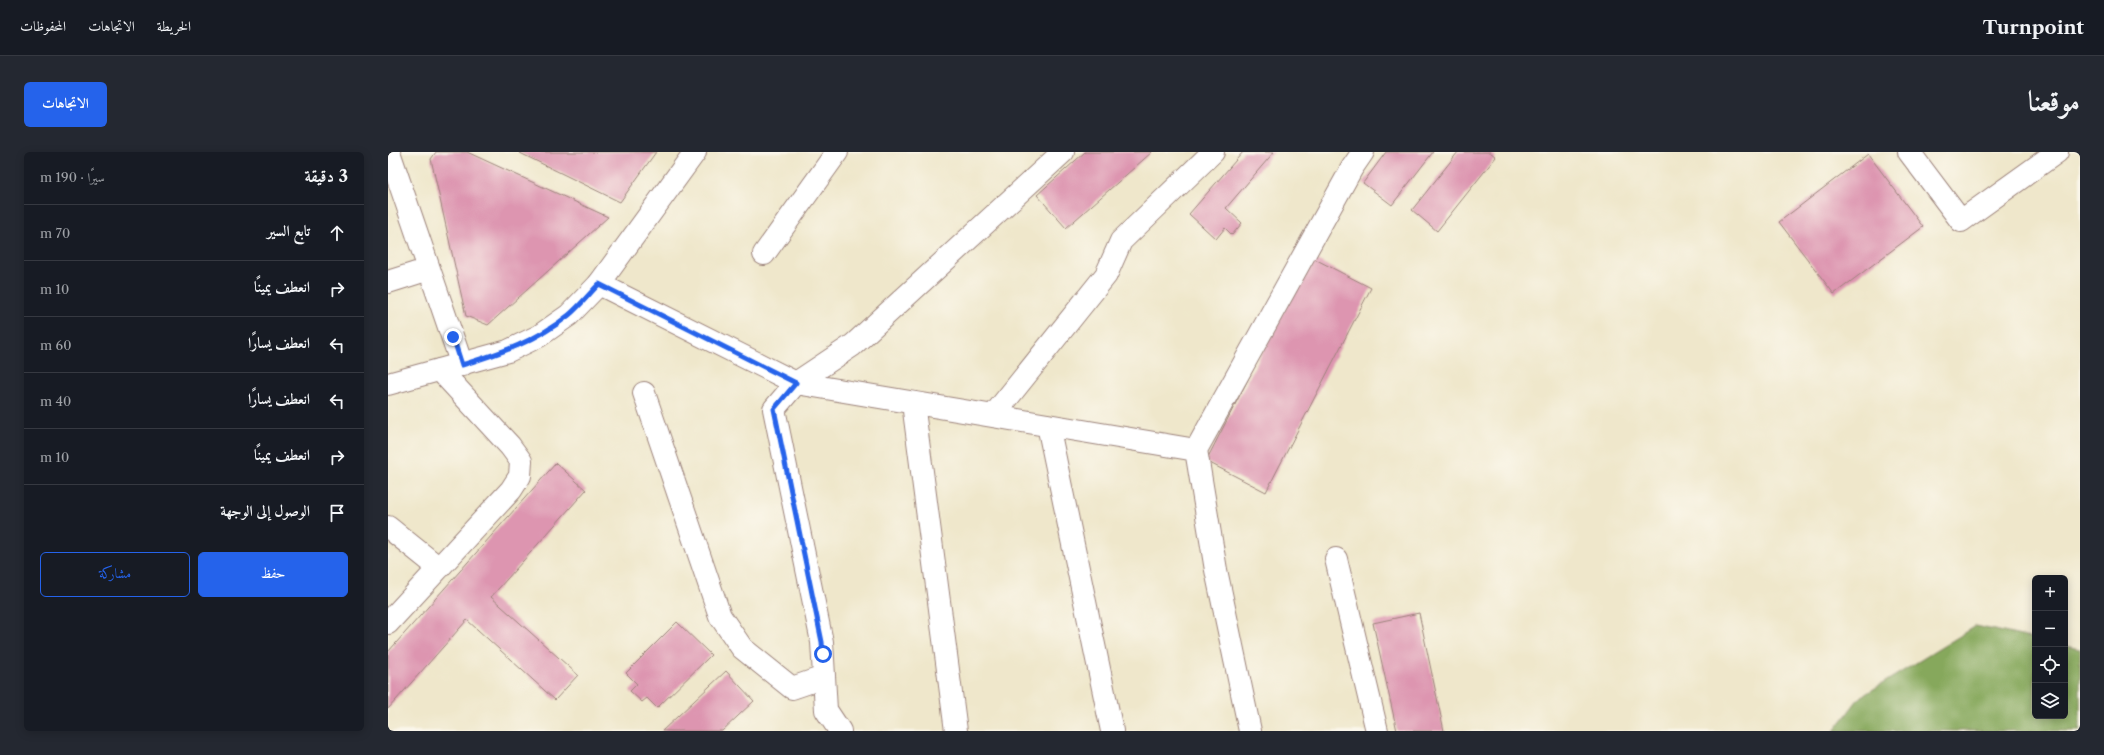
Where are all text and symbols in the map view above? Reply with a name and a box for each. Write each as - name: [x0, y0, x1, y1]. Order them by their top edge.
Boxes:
- text: Turnpoint: [1983, 16, 2084, 39]
- text: المحفوظات: [20, 17, 66, 35]
- text: الاتجاهات: [88, 17, 135, 35]
- text: الخريطة: [157, 17, 191, 35]
- button: الاتجاهات: [24, 82, 107, 127]
- text: موقعنا: [2028, 84, 2080, 118]
- text: 3 دقيقة: [304, 166, 348, 186]
- text: سيرًا · 190 m: [40, 169, 105, 185]
- text: تابع السير: [267, 221, 310, 240]
- icon: ahead: [326, 222, 348, 244]
- text: 70 m: [40, 225, 70, 241]
- text: انعطف يمينًا: [254, 277, 310, 296]
- icon: right: [326, 278, 348, 300]
- text: 10 m: [40, 281, 69, 297]
- route end: [444, 328, 462, 346]
- text: انعطف يسارًا: [248, 333, 310, 352]
- icon: left: [326, 334, 348, 356]
- text: 60 m: [40, 337, 71, 353]
- text: انعطف يسارًا: [248, 389, 310, 408]
- icon: left: [326, 390, 348, 412]
- text: 40 m: [40, 393, 71, 409]
- text: انعطف يمينًا: [254, 445, 310, 464]
- icon: right: [326, 446, 348, 468]
- text: 10 m: [40, 449, 69, 465]
- text: الوصول إلى الوجهة: [220, 501, 310, 520]
- icon: arrive: [326, 502, 348, 524]
- button: مشاركة: [40, 552, 190, 597]
- button: حفظ: [198, 552, 348, 597]
- map controls: [2032, 575, 2068, 719]
- button: +: [2032, 575, 2068, 611]
- button: −: [2032, 611, 2068, 647]
- route start: [814, 645, 832, 663]
- button: locate: [2032, 647, 2068, 683]
- button: layers: [2032, 683, 2068, 719]

